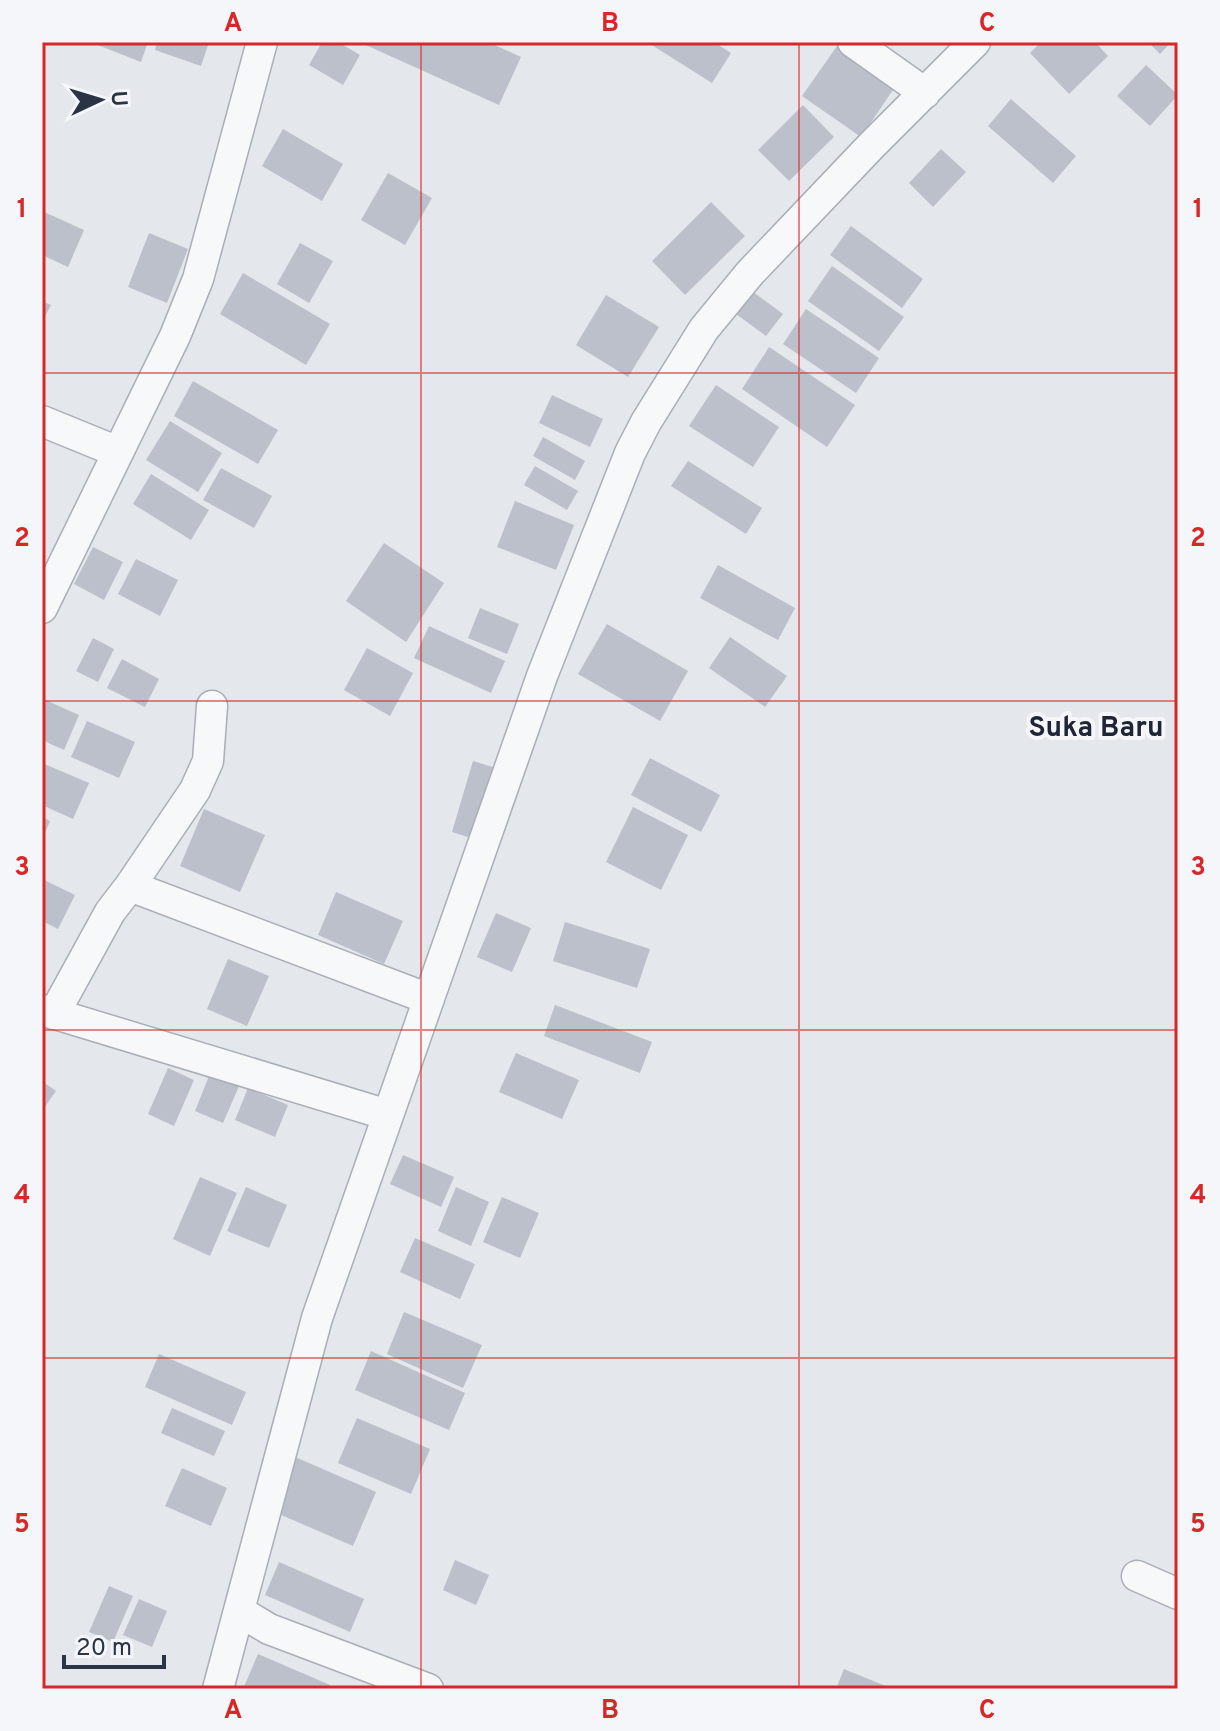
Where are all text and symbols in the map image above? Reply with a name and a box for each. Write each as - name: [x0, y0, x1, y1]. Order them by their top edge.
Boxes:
- text: A: [224, 8, 242, 41]
- text: B: [601, 8, 619, 41]
- text: C: [979, 8, 995, 41]
- north arrow: [60, 60, 140, 140]
- text: U: [103, 90, 131, 108]
- text: 1: [17, 194, 27, 227]
- text: 1: [1193, 194, 1203, 227]
- text: 2: [14, 523, 30, 556]
- text: 2: [1190, 523, 1206, 556]
- district label: Suka Baru: [1028, 711, 1164, 747]
- text: 3: [14, 852, 30, 885]
- text: 3: [1190, 852, 1206, 885]
- text: 4: [14, 1180, 30, 1213]
- text: 4: [1190, 1180, 1206, 1213]
- text: 5: [14, 1509, 30, 1542]
- text: 5: [1190, 1509, 1206, 1542]
- scale bar: [64, 1619, 164, 1669]
- text: 20 m: [76, 1634, 132, 1664]
- text: A: [224, 1695, 242, 1728]
- text: B: [601, 1695, 619, 1728]
- text: C: [979, 1695, 995, 1728]

